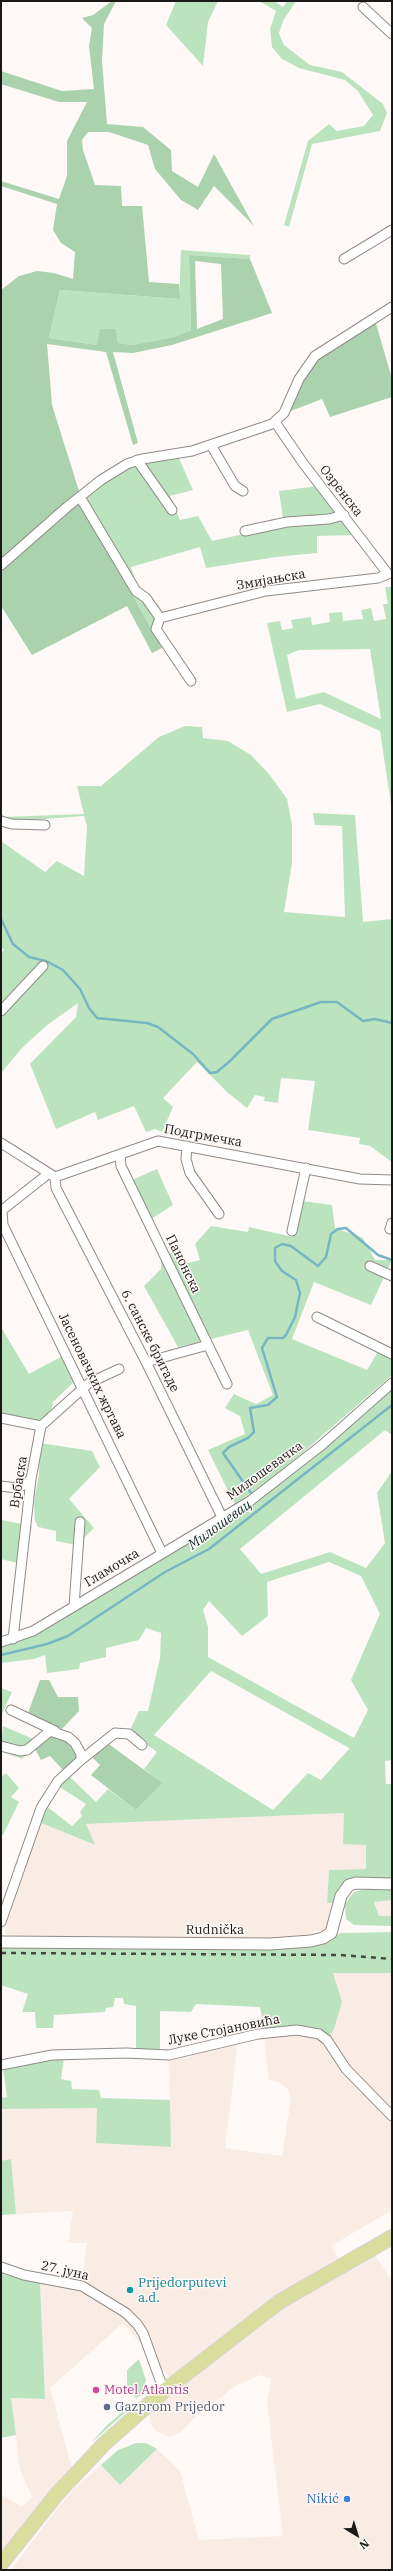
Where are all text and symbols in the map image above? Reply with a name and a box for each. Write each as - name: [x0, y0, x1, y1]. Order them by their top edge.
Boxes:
- street label: Озренска: [316, 462, 366, 520]
- street label: Змијањска: [235, 566, 307, 594]
- street label: Подгрмечка: [163, 1121, 243, 1151]
- street label: Панонска: [162, 1232, 204, 1296]
- street label: 6. санске бригаде: [117, 1287, 183, 1395]
- street label: Јасеновачких жртава: [55, 1311, 129, 1441]
- street label: Милошевачка: [224, 1438, 306, 1504]
- street label: Врбаска: [7, 1455, 31, 1509]
- water label: Милошевац: [185, 1496, 255, 1554]
- street label: Гламочка: [82, 1546, 142, 1590]
- street label: Rudnička: [186, 1922, 244, 1938]
- street label: Луке Стојановића: [167, 2011, 281, 2049]
- street label: 27. јуна: [40, 2258, 90, 2284]
- place label: Prijedorputevi a.d.: [138, 2275, 226, 2306]
- marker: Prijedorputevi a.d.: [125, 2285, 135, 2295]
- place label: Motel Atlantis: [104, 2382, 189, 2398]
- marker: Motel Atlantis: [91, 2385, 101, 2395]
- place label: Gazprom Prijedor: [115, 2399, 225, 2415]
- marker: Gazprom Prijedor: [102, 2402, 112, 2412]
- place label: Nikić: [306, 2491, 339, 2507]
- marker: Nikić: [342, 2494, 352, 2504]
- north arrow: [337, 2515, 377, 2555]
- text: N: [357, 2536, 372, 2553]

